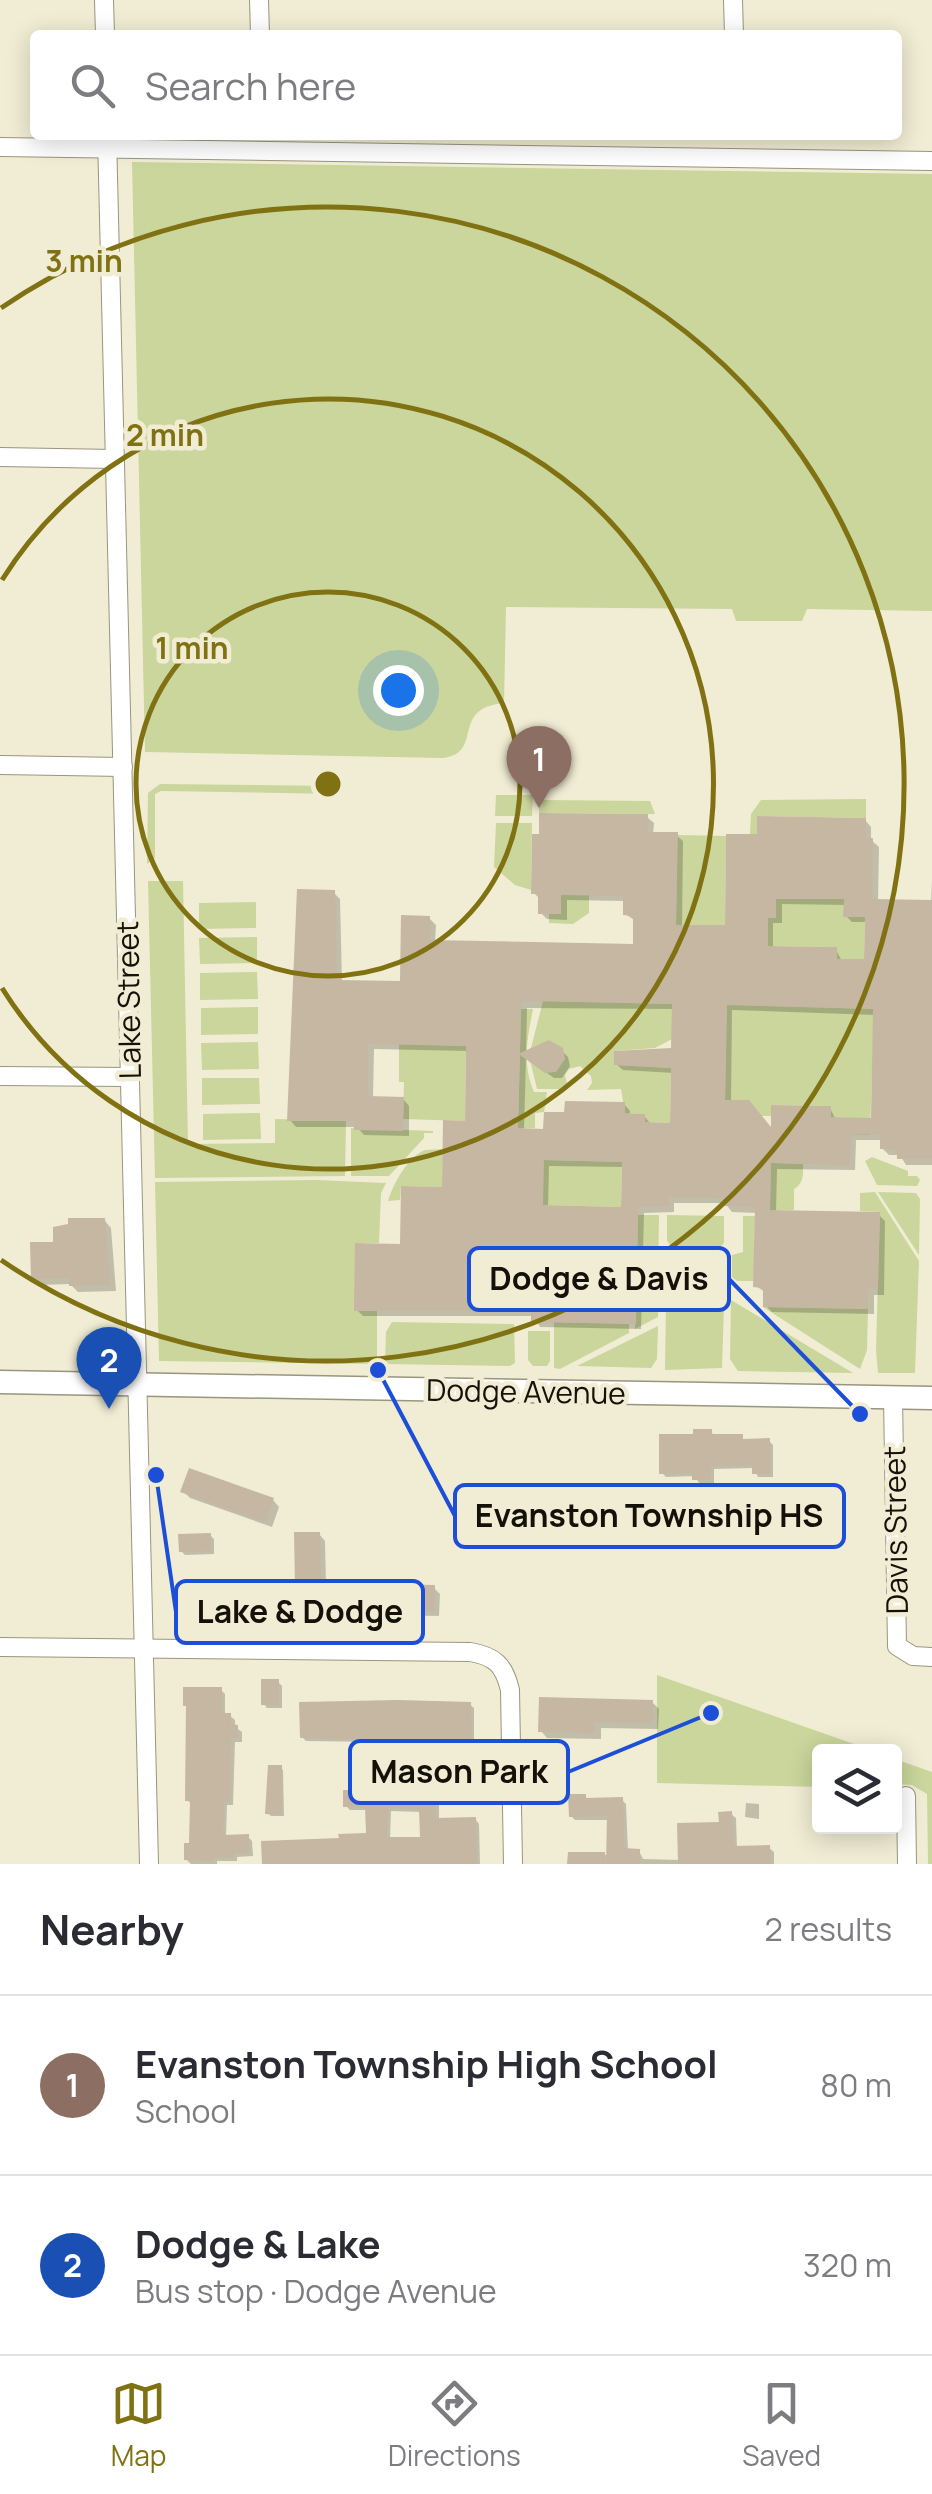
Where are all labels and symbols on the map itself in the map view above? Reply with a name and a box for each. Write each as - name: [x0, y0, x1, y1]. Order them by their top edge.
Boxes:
- text: 3 min: [45, 240, 123, 281]
- text: 2 min: [126, 414, 204, 455]
- text: 1 min: [155, 627, 229, 668]
- your location: [373, 665, 424, 716]
- pin: 1: [506, 726, 572, 808]
- centre of rings: [310, 766, 346, 802]
- street label: Lake Street: [106, 921, 150, 1079]
- callout: Dodge & Davis: [469, 1248, 729, 1310]
- text: Dodge & Davis: [489, 1256, 709, 1300]
- pin: 2: [76, 1326, 142, 1409]
- street label: Dodge Avenue: [426, 1369, 626, 1413]
- street label: Davis Street: [873, 1445, 917, 1615]
- callout: Evanston Township HS: [455, 1485, 844, 1547]
- text: Evanston Township HS: [475, 1493, 823, 1537]
- callout: Lake & Dodge: [176, 1581, 423, 1643]
- text: Lake & Dodge: [197, 1589, 403, 1633]
- callout: Mason Park: [350, 1741, 568, 1803]
- text: Mason Park: [370, 1749, 549, 1793]

